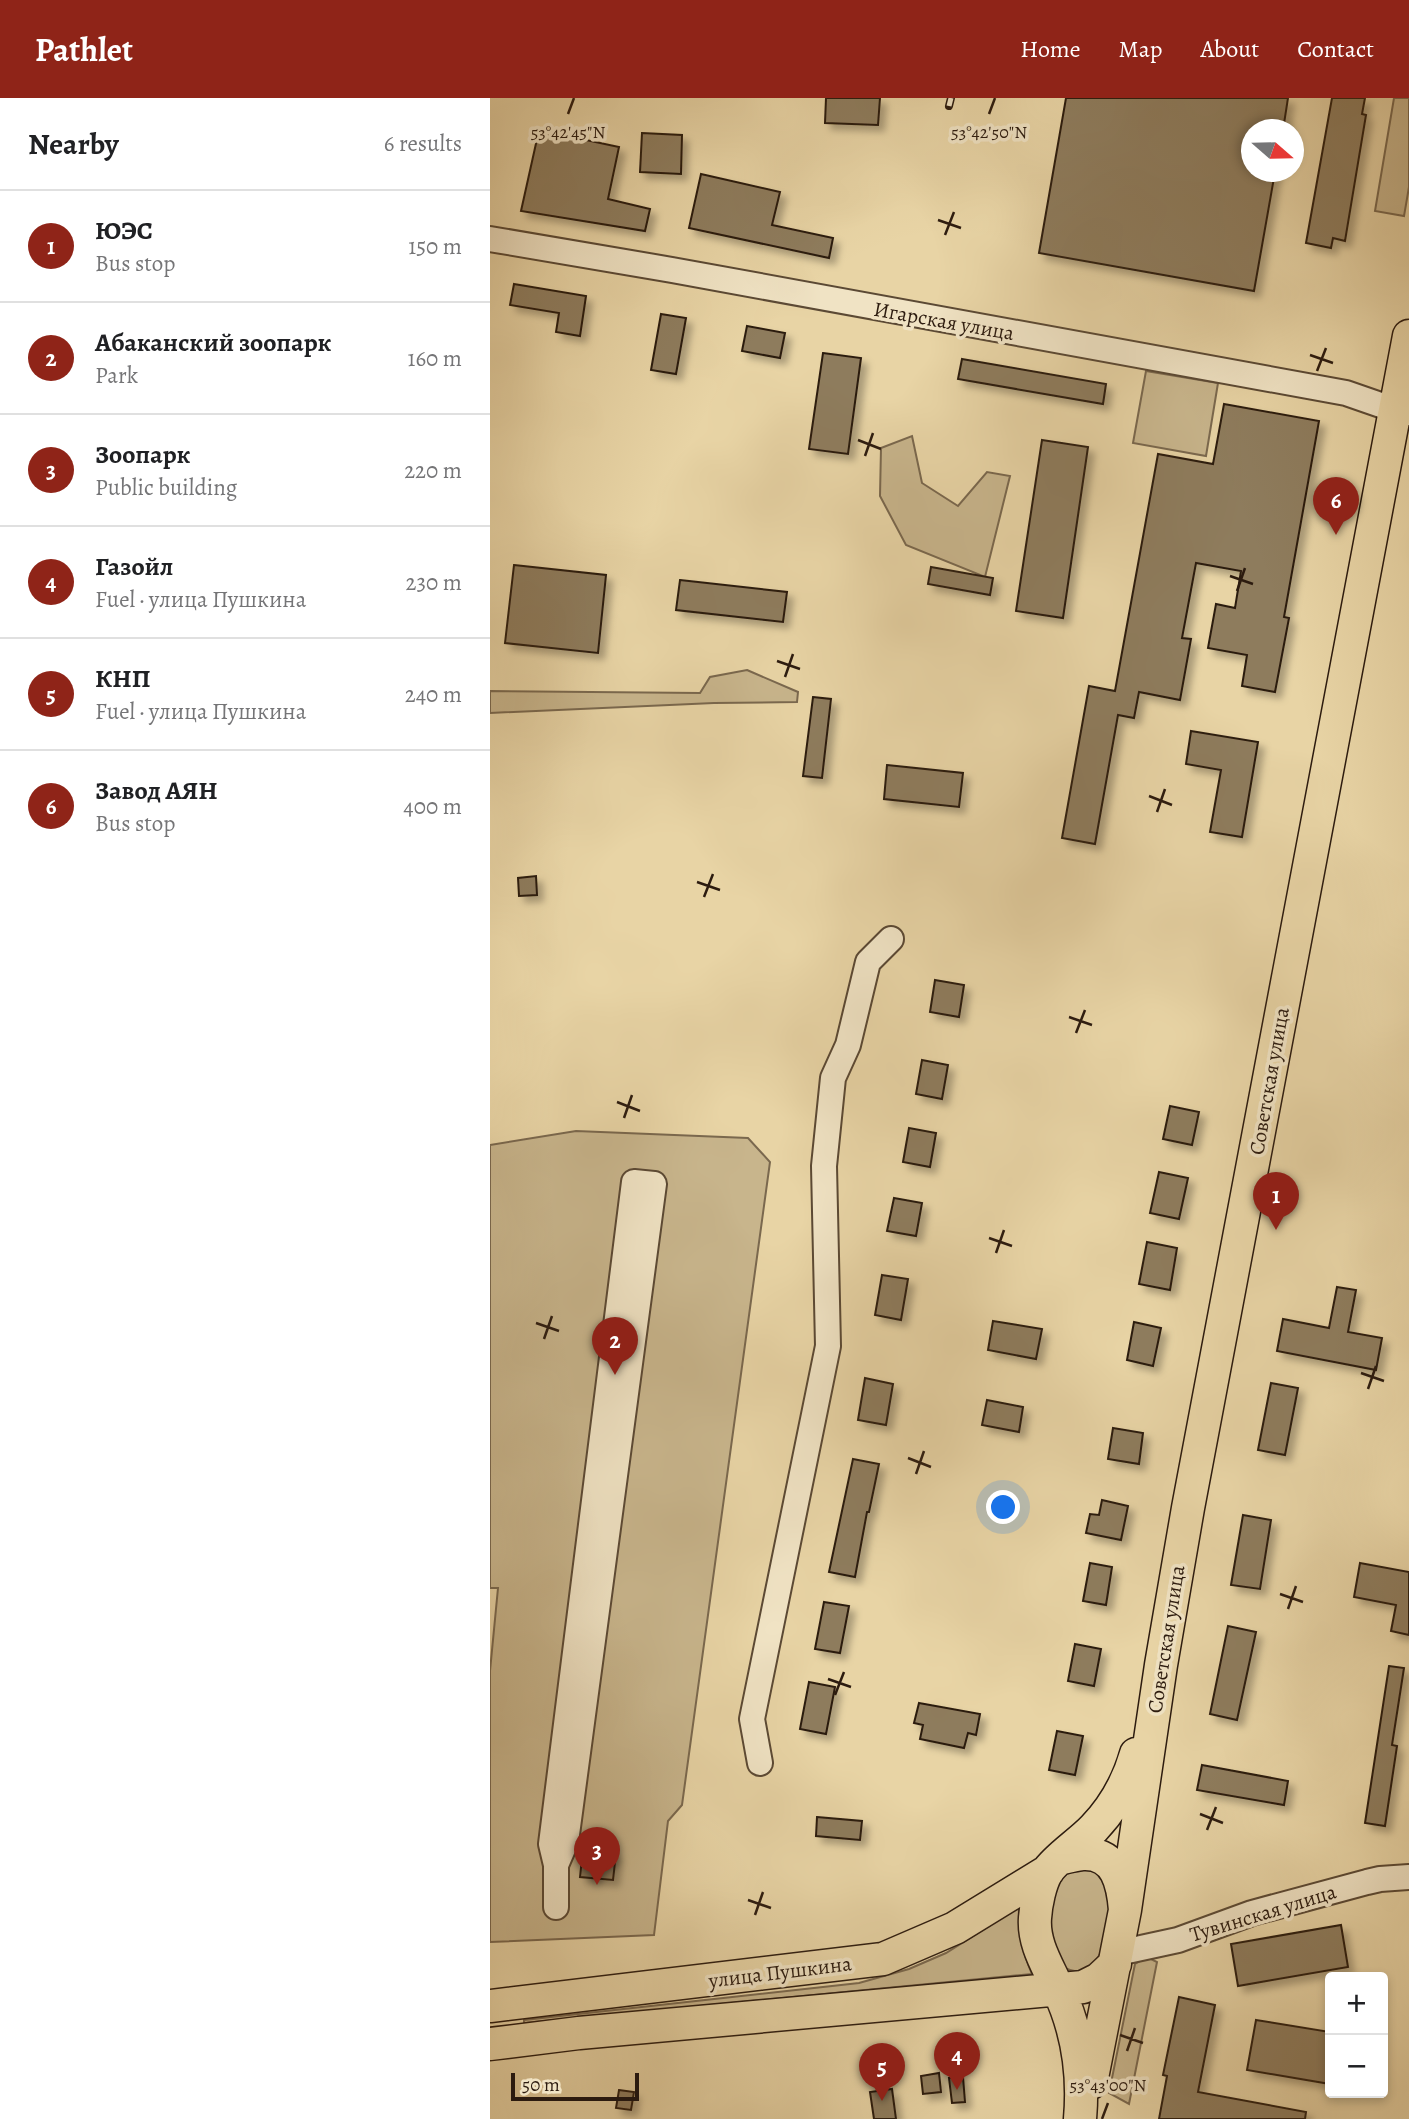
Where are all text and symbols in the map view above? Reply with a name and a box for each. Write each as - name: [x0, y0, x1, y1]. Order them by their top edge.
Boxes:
- text: Pathlet: [35, 27, 133, 72]
- text: Home: [1020, 33, 1081, 65]
- text: Map: [1119, 33, 1163, 65]
- text: About: [1201, 33, 1259, 65]
- text: Contact: [1297, 33, 1374, 65]
- north arrow: [1241, 119, 1304, 182]
- text: 53°42'45"N: [531, 120, 605, 144]
- text: 53°42'50"N: [951, 120, 1027, 144]
- text: Nearby: [28, 124, 119, 164]
- text: 6 results: [384, 128, 462, 159]
- text: ЮЭС: [95, 213, 153, 248]
- text: 1: [47, 231, 55, 262]
- text: 150 m: [408, 231, 462, 262]
- text: Bus stop: [95, 248, 175, 279]
- street label: Игарская улица: [872, 295, 1017, 347]
- text: Абаканский зоопарк: [95, 325, 332, 360]
- text: 2: [45, 343, 57, 374]
- text: 160 m: [408, 343, 462, 374]
- text: Park: [95, 360, 138, 391]
- text: Зоопарк: [95, 437, 191, 472]
- text: 3: [46, 455, 56, 486]
- text: 220 m: [404, 455, 462, 486]
- text: Public building: [95, 472, 237, 503]
- pin: 6: [1313, 477, 1359, 535]
- text: Газойл: [95, 549, 173, 584]
- text: 4: [46, 567, 56, 598]
- text: 230 m: [406, 567, 462, 598]
- text: Fuel · улица Пушкина: [95, 584, 306, 615]
- text: КНП: [95, 661, 151, 696]
- text: 5: [46, 679, 56, 710]
- text: 240 m: [405, 679, 462, 710]
- text: Fuel · улица Пушкина: [95, 696, 306, 727]
- text: Завод АЯН: [95, 773, 218, 808]
- text: 6: [46, 791, 56, 822]
- text: 400 m: [403, 791, 462, 822]
- text: Bus stop: [95, 808, 175, 839]
- street label: Советская улица: [1242, 1005, 1296, 1157]
- pin: 1: [1253, 1172, 1299, 1230]
- pin: 2: [592, 1317, 638, 1375]
- your location: [986, 1490, 1020, 1524]
- street label: Советская улица: [1140, 1563, 1192, 1715]
- pin: 3: [574, 1827, 620, 1885]
- street label: Тувинская улица: [1186, 1877, 1340, 1949]
- street label: улица Пушкина: [706, 1949, 853, 1995]
- map controls: [1325, 1972, 1388, 2098]
- button: +: [1325, 1972, 1388, 2035]
- pin: 4: [934, 2032, 980, 2090]
- button: −: [1325, 2035, 1388, 2098]
- pin: 5: [859, 2043, 905, 2101]
- scale bar: [511, 2070, 639, 2102]
- text: 50 m: [522, 2072, 560, 2098]
- text: 53°43'00"N: [1070, 2073, 1147, 2097]

